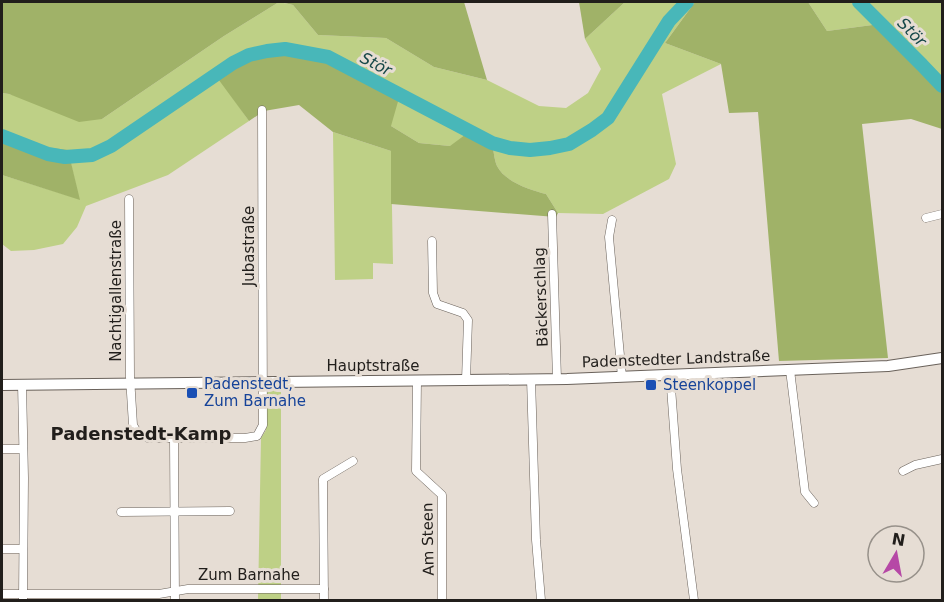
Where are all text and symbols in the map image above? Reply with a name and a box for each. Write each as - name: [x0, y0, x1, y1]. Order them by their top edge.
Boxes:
- water label: Stör: [894, 14, 931, 51]
- water label: Stör: [357, 48, 396, 81]
- street label: Jubastraße: [240, 206, 258, 287]
- street label: Nachtigallenstraße: [107, 220, 125, 362]
- street label: Bäckerschlag: [530, 247, 552, 347]
- street label: Padenstedter Landstraße: [581, 347, 771, 371]
- street label: Hauptstraße: [326, 357, 420, 375]
- place label: Padenstedt, Zum Barnahe: [204, 375, 306, 410]
- place label: Steenkoppel: [663, 376, 756, 394]
- marker: Steenkoppel: [644, 378, 658, 392]
- marker: Padenstedt, Zum Barnahe: [185, 386, 199, 400]
- district label: Padenstedt-Kamp: [51, 423, 232, 444]
- street label: Am Steen: [418, 502, 438, 576]
- north arrow: [866, 524, 926, 584]
- text: N: [890, 529, 907, 550]
- street label: Zum Barnahe: [198, 566, 300, 584]

